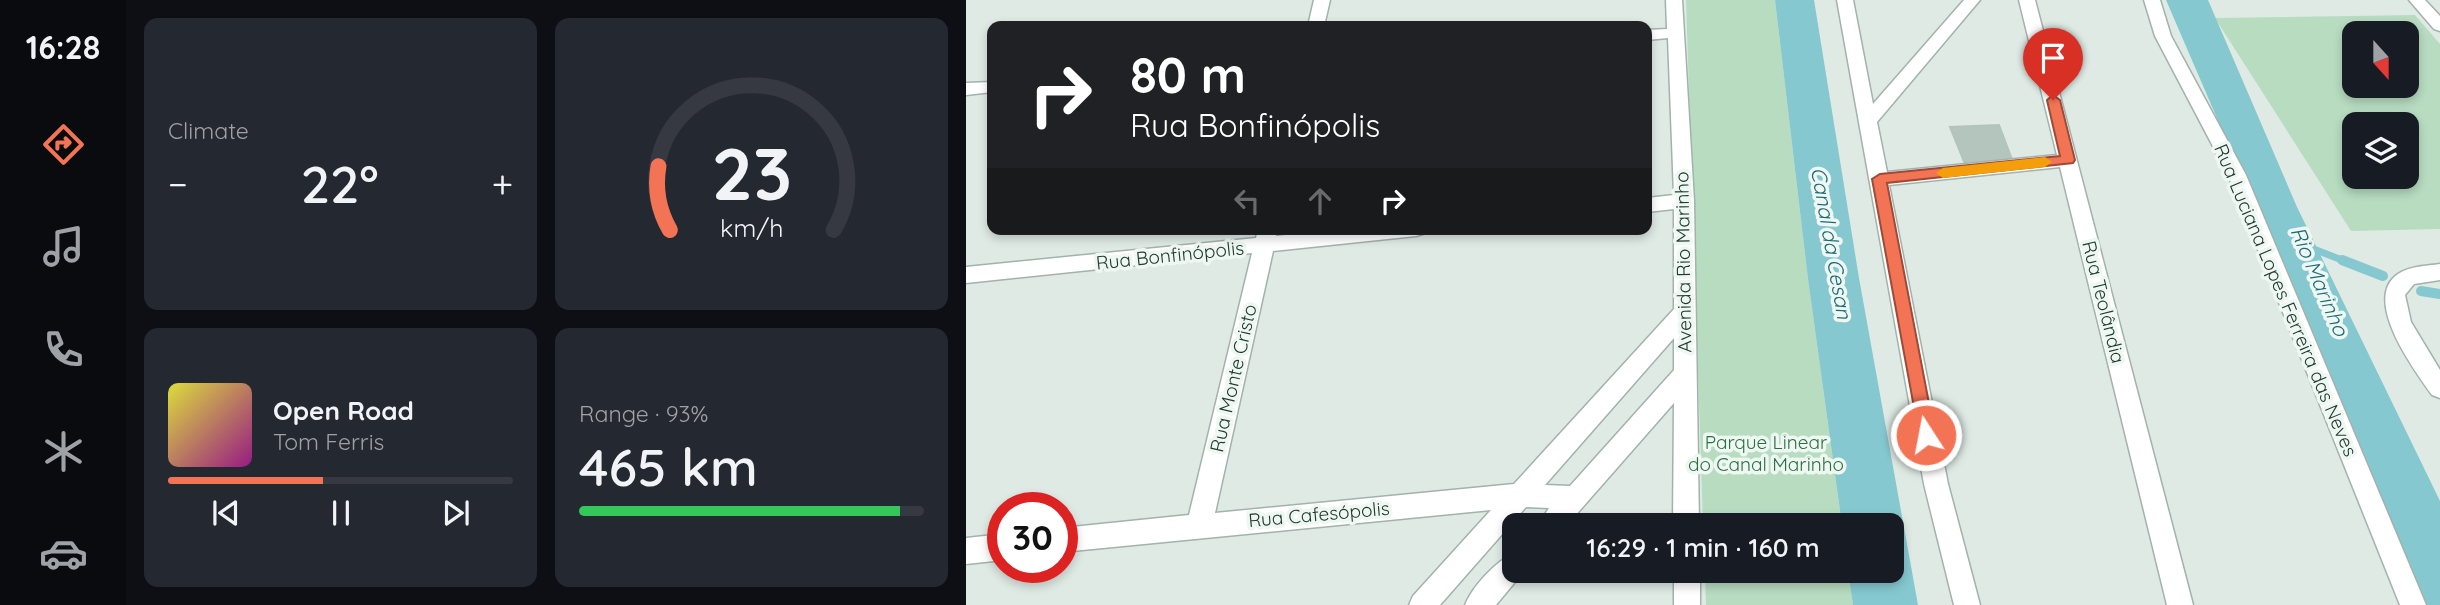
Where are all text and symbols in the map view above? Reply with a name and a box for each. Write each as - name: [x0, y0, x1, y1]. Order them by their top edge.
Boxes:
- north arrow: [2342, 21, 2418, 98]
- map controls: [2342, 21, 2419, 189]
- text: 16:28: [26, 27, 100, 67]
- pin: [2023, 28, 2083, 100]
- icon: arrive: [2034, 39, 2072, 77]
- text: 80 m: [1130, 44, 1246, 105]
- icon: right: [1015, 49, 1106, 140]
- text: Rua Bonfinópolis: [1130, 105, 1380, 145]
- button: layers: [2342, 112, 2419, 189]
- text: Climate: [168, 116, 249, 145]
- icon: directions: [39, 120, 88, 169]
- text: 23: [711, 127, 792, 218]
- street label: Rua Luciana Lopes Ferreira das Neves: [2209, 140, 2363, 460]
- text: 22°: [301, 151, 379, 216]
- text: −: [168, 160, 188, 208]
- text: +: [492, 160, 513, 208]
- water label: Canal da Cesan: [1806, 165, 1858, 322]
- street label: Avenida Rio Marinho: [1669, 171, 1697, 353]
- icon: left: [1228, 182, 1266, 220]
- icon: ahead: [1301, 182, 1339, 220]
- icon: right: [1374, 182, 1412, 220]
- text: km/h: [720, 212, 783, 243]
- icon: music: [39, 222, 88, 271]
- water label: Rio Marinho: [2285, 222, 2355, 341]
- street label: Rua Bonfinópolis: [1095, 235, 1245, 275]
- street label: Rua Teolândia: [2077, 238, 2131, 366]
- street label: Rua Monte Cristo: [1204, 302, 1262, 454]
- icon: phone: [39, 325, 88, 374]
- text: Open Road: [273, 394, 414, 427]
- position arrow: [1889, 398, 1963, 472]
- text: Range · 93%: [579, 399, 708, 428]
- icon: climate: [39, 427, 88, 476]
- text: Tom Ferris: [273, 427, 384, 456]
- park label: Parque Linear do Canal Marinho: [1688, 430, 1844, 476]
- text: 465 km: [579, 434, 758, 499]
- speed limit sign: 30: [987, 492, 1078, 583]
- icon: previous: [207, 494, 245, 532]
- icon: pause: [322, 494, 360, 532]
- icon: next: [437, 494, 475, 532]
- street label: Rua Cafesópolis: [1247, 496, 1391, 532]
- icon: car: [39, 529, 88, 578]
- text: 16:29 · 1 min · 160 m: [1586, 531, 1820, 564]

